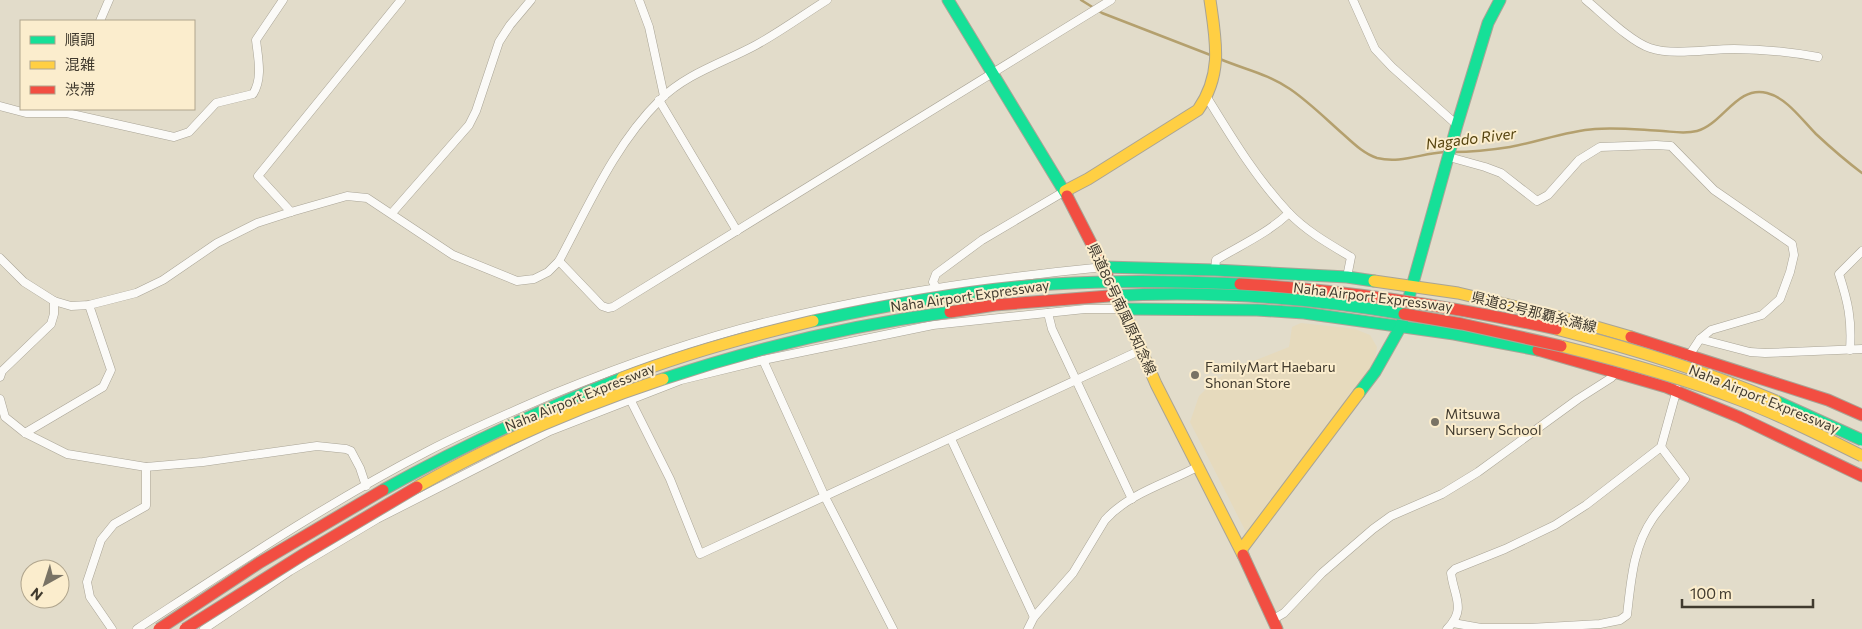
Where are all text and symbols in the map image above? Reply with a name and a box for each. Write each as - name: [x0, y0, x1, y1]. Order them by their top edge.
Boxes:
- legend: [20, 20, 195, 110]
- text: 順調: [65, 30, 95, 48]
- text: 混雑: [65, 55, 95, 73]
- text: 渋滞: [65, 80, 95, 98]
- water label: Nagado River: [1425, 123, 1518, 152]
- street label: 県道86号南風原知念線: [1085, 240, 1160, 377]
- street label: Naha Airport Expressway: [889, 276, 1050, 315]
- street label: Naha Airport Expressway: [1292, 278, 1454, 315]
- street label: 県道82号那覇糸満線: [1470, 288, 1598, 335]
- place label: FamilyMart Haebaru Shonan Store: [1205, 358, 1336, 391]
- street label: Naha Airport Expressway: [502, 359, 657, 434]
- street label: Naha Airport Expressway: [1687, 361, 1842, 436]
- marker: FamilyMart Haebaru Shonan Store: [1189, 369, 1201, 381]
- place label: Mitsuwa Nursery School: [1445, 405, 1541, 438]
- marker: Mitsuwa Nursery School: [1429, 416, 1441, 428]
- north arrow: [20, 559, 70, 609]
- scale bar: [1682, 576, 1813, 608]
- text: 100 m: [1690, 584, 1732, 602]
- text: N: [27, 585, 46, 604]

